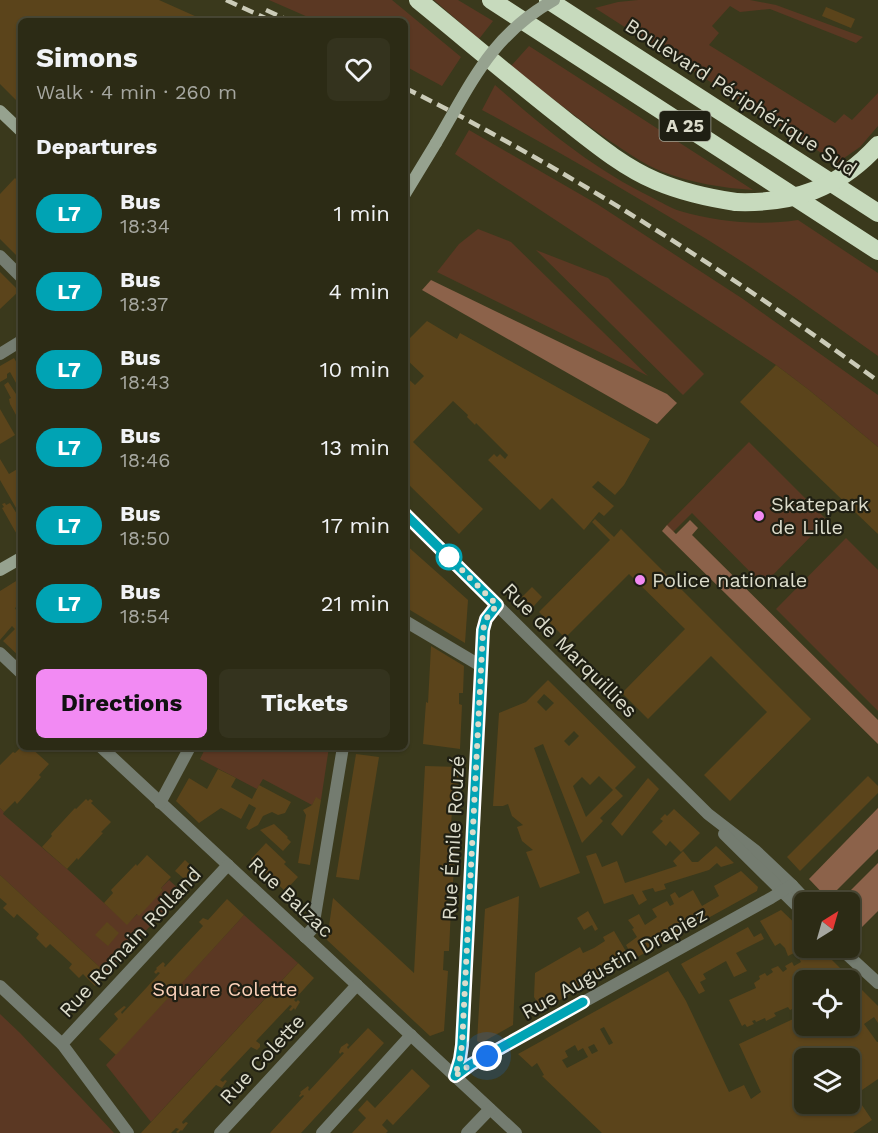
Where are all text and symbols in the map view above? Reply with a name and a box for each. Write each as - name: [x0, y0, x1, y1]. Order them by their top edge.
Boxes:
- street label: Boulevard Périphérique Sud: [621, 13, 861, 181]
- button: heart: [327, 38, 390, 101]
- text: Simons: [36, 41, 138, 74]
- text: Walk · 4 min · 260 m: [36, 80, 237, 104]
- road number: A 25: [660, 111, 710, 141]
- text: Departures: [36, 134, 157, 159]
- text: Bus: [120, 189, 160, 214]
- text: L7: [57, 201, 81, 226]
- text: 1 min: [333, 201, 390, 226]
- text: 18:34: [120, 214, 170, 238]
- text: Bus: [120, 267, 160, 292]
- text: L7: [57, 279, 81, 304]
- text: 4 min: [329, 279, 390, 304]
- text: 18:37: [120, 292, 168, 316]
- text: Bus: [120, 345, 160, 370]
- text: L7: [57, 357, 81, 382]
- text: 10 min: [320, 357, 390, 382]
- text: 18:43: [120, 370, 170, 394]
- text: Bus: [120, 423, 160, 448]
- text: L7: [57, 435, 81, 460]
- text: 13 min: [321, 435, 390, 460]
- text: 18:46: [120, 448, 170, 472]
- place label: Skatepark de Lille: [771, 492, 869, 539]
- text: Bus: [120, 501, 160, 526]
- marker: Skatepark de Lille: [752, 509, 766, 523]
- text: L7: [57, 513, 81, 538]
- text: 17 min: [322, 513, 390, 538]
- text: 18:50: [120, 526, 170, 550]
- unlabelled marker: [436, 544, 462, 570]
- place label: Police nationale: [652, 568, 807, 592]
- marker: Police nationale: [633, 573, 647, 587]
- street label: Rue de Marquillies: [498, 578, 642, 722]
- text: Bus: [120, 579, 160, 604]
- text: L7: [57, 591, 81, 616]
- text: 21 min: [321, 591, 390, 616]
- text: 18:54: [120, 604, 170, 628]
- button: Directions: [36, 669, 207, 738]
- button: Tickets: [219, 669, 390, 738]
- street label: Rue Émile Rouzé: [437, 755, 469, 921]
- street label: Rue Balzac: [244, 852, 338, 942]
- street label: Rue Romain Rolland: [54, 862, 206, 1022]
- north arrow: [794, 892, 860, 958]
- map controls: [794, 892, 860, 1114]
- street label: Rue Augustin Drapiez: [517, 902, 711, 1024]
- button: locate: [794, 970, 860, 1036]
- park label: Square Colette: [152, 977, 298, 1001]
- street label: Rue Colette: [214, 1009, 310, 1109]
- your location: [472, 1041, 502, 1071]
- button: layers: [794, 1048, 860, 1114]

